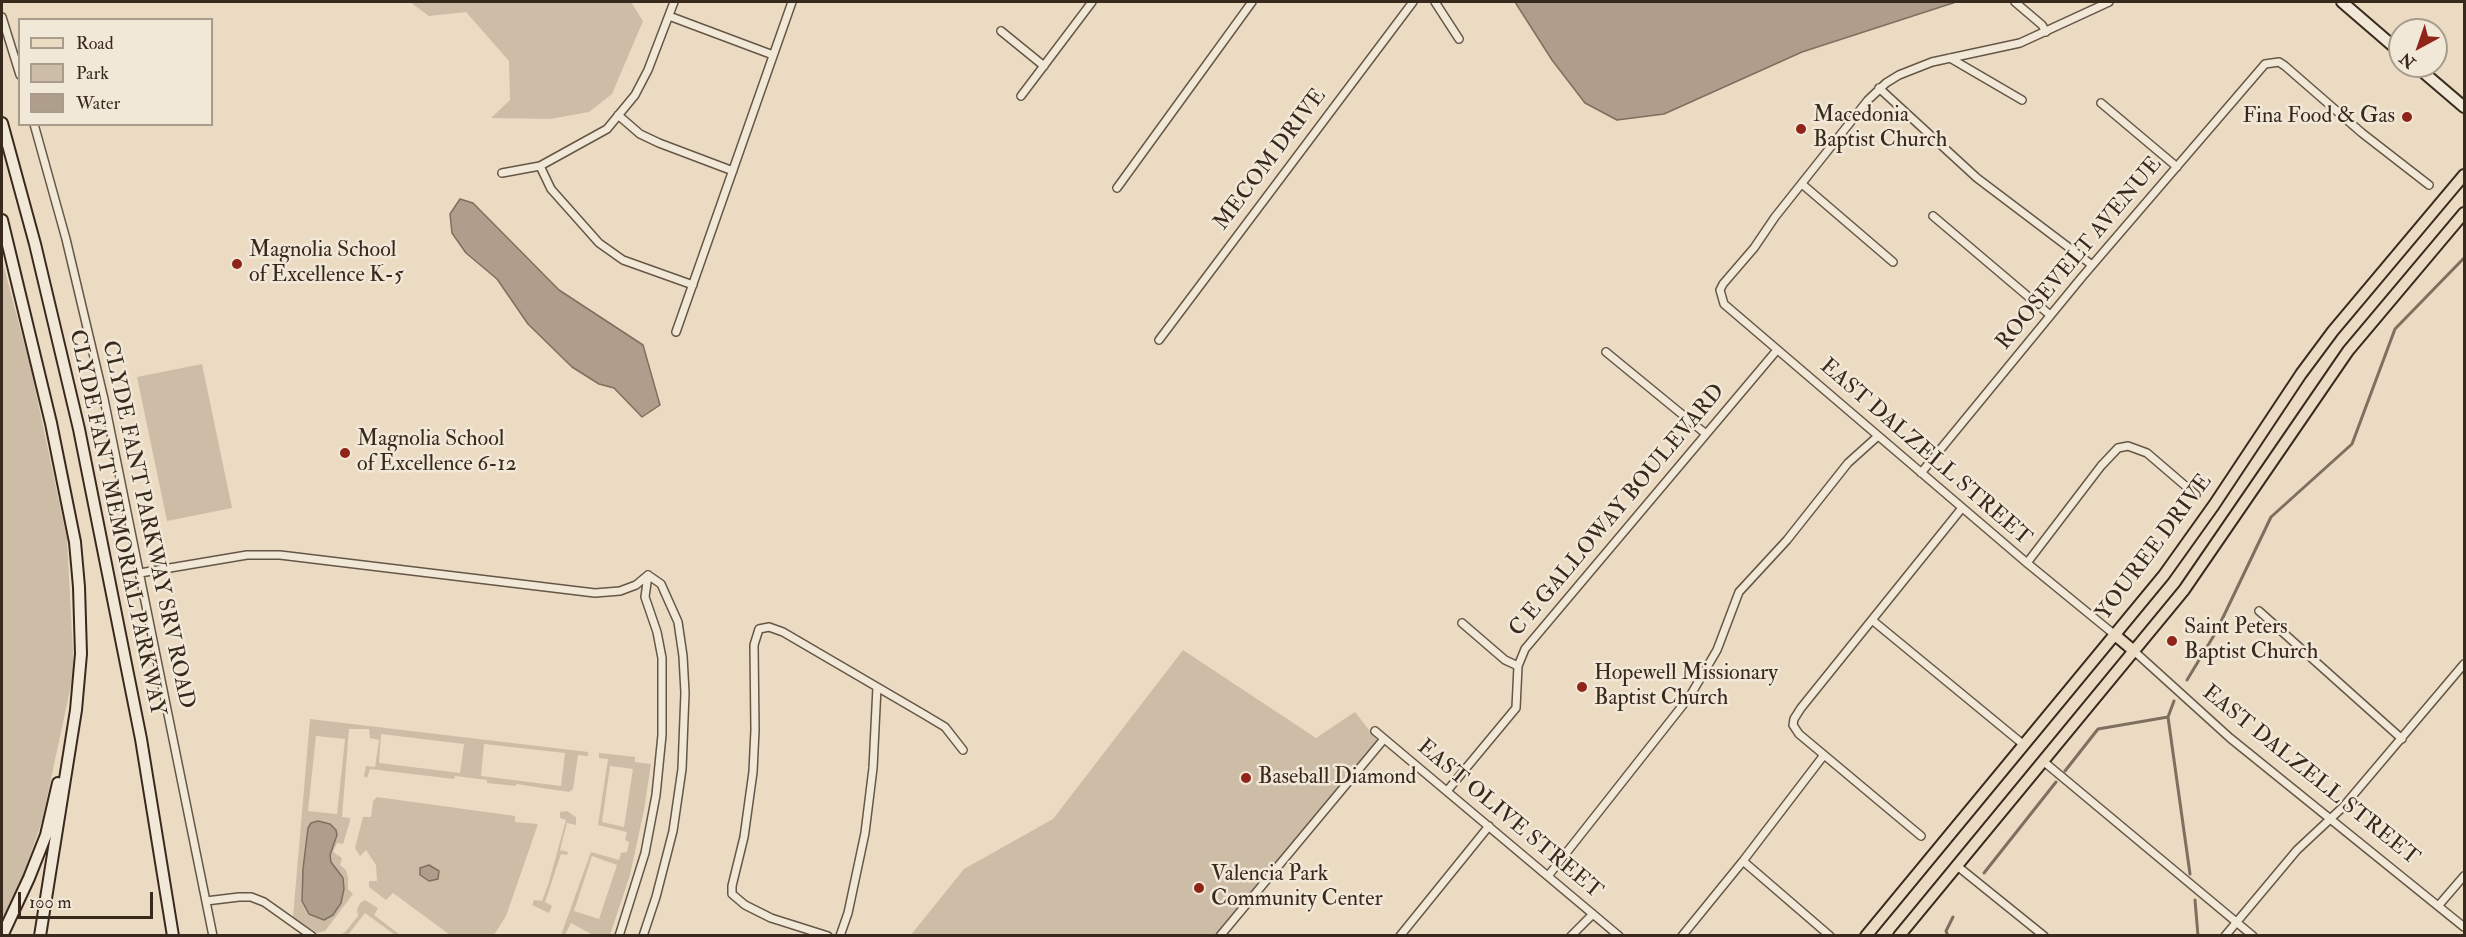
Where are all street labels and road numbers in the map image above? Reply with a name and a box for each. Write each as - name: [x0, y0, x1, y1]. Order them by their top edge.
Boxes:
- street label: MECOM DRIVE: [1209, 84, 1333, 236]
- street label: ROOSEVELT AVENUE: [1992, 152, 2168, 356]
- street label: CLYDE FANT MEMORIAL PARKWAY: [62, 328, 170, 718]
- street label: CLYDE FANT PARKWAY SRV ROAD: [95, 339, 199, 711]
- street label: EAST DALZELL STREET: [1814, 354, 2036, 552]
- street label: C E GALLOWAY BOULEVARD: [1505, 379, 1731, 643]
- street label: YOUREE DRIVE: [2091, 470, 2219, 626]
- street label: EAST DALZELL STREET: [2196, 680, 2424, 872]
- street label: EAST OLIVE STREET: [1411, 735, 1607, 905]

